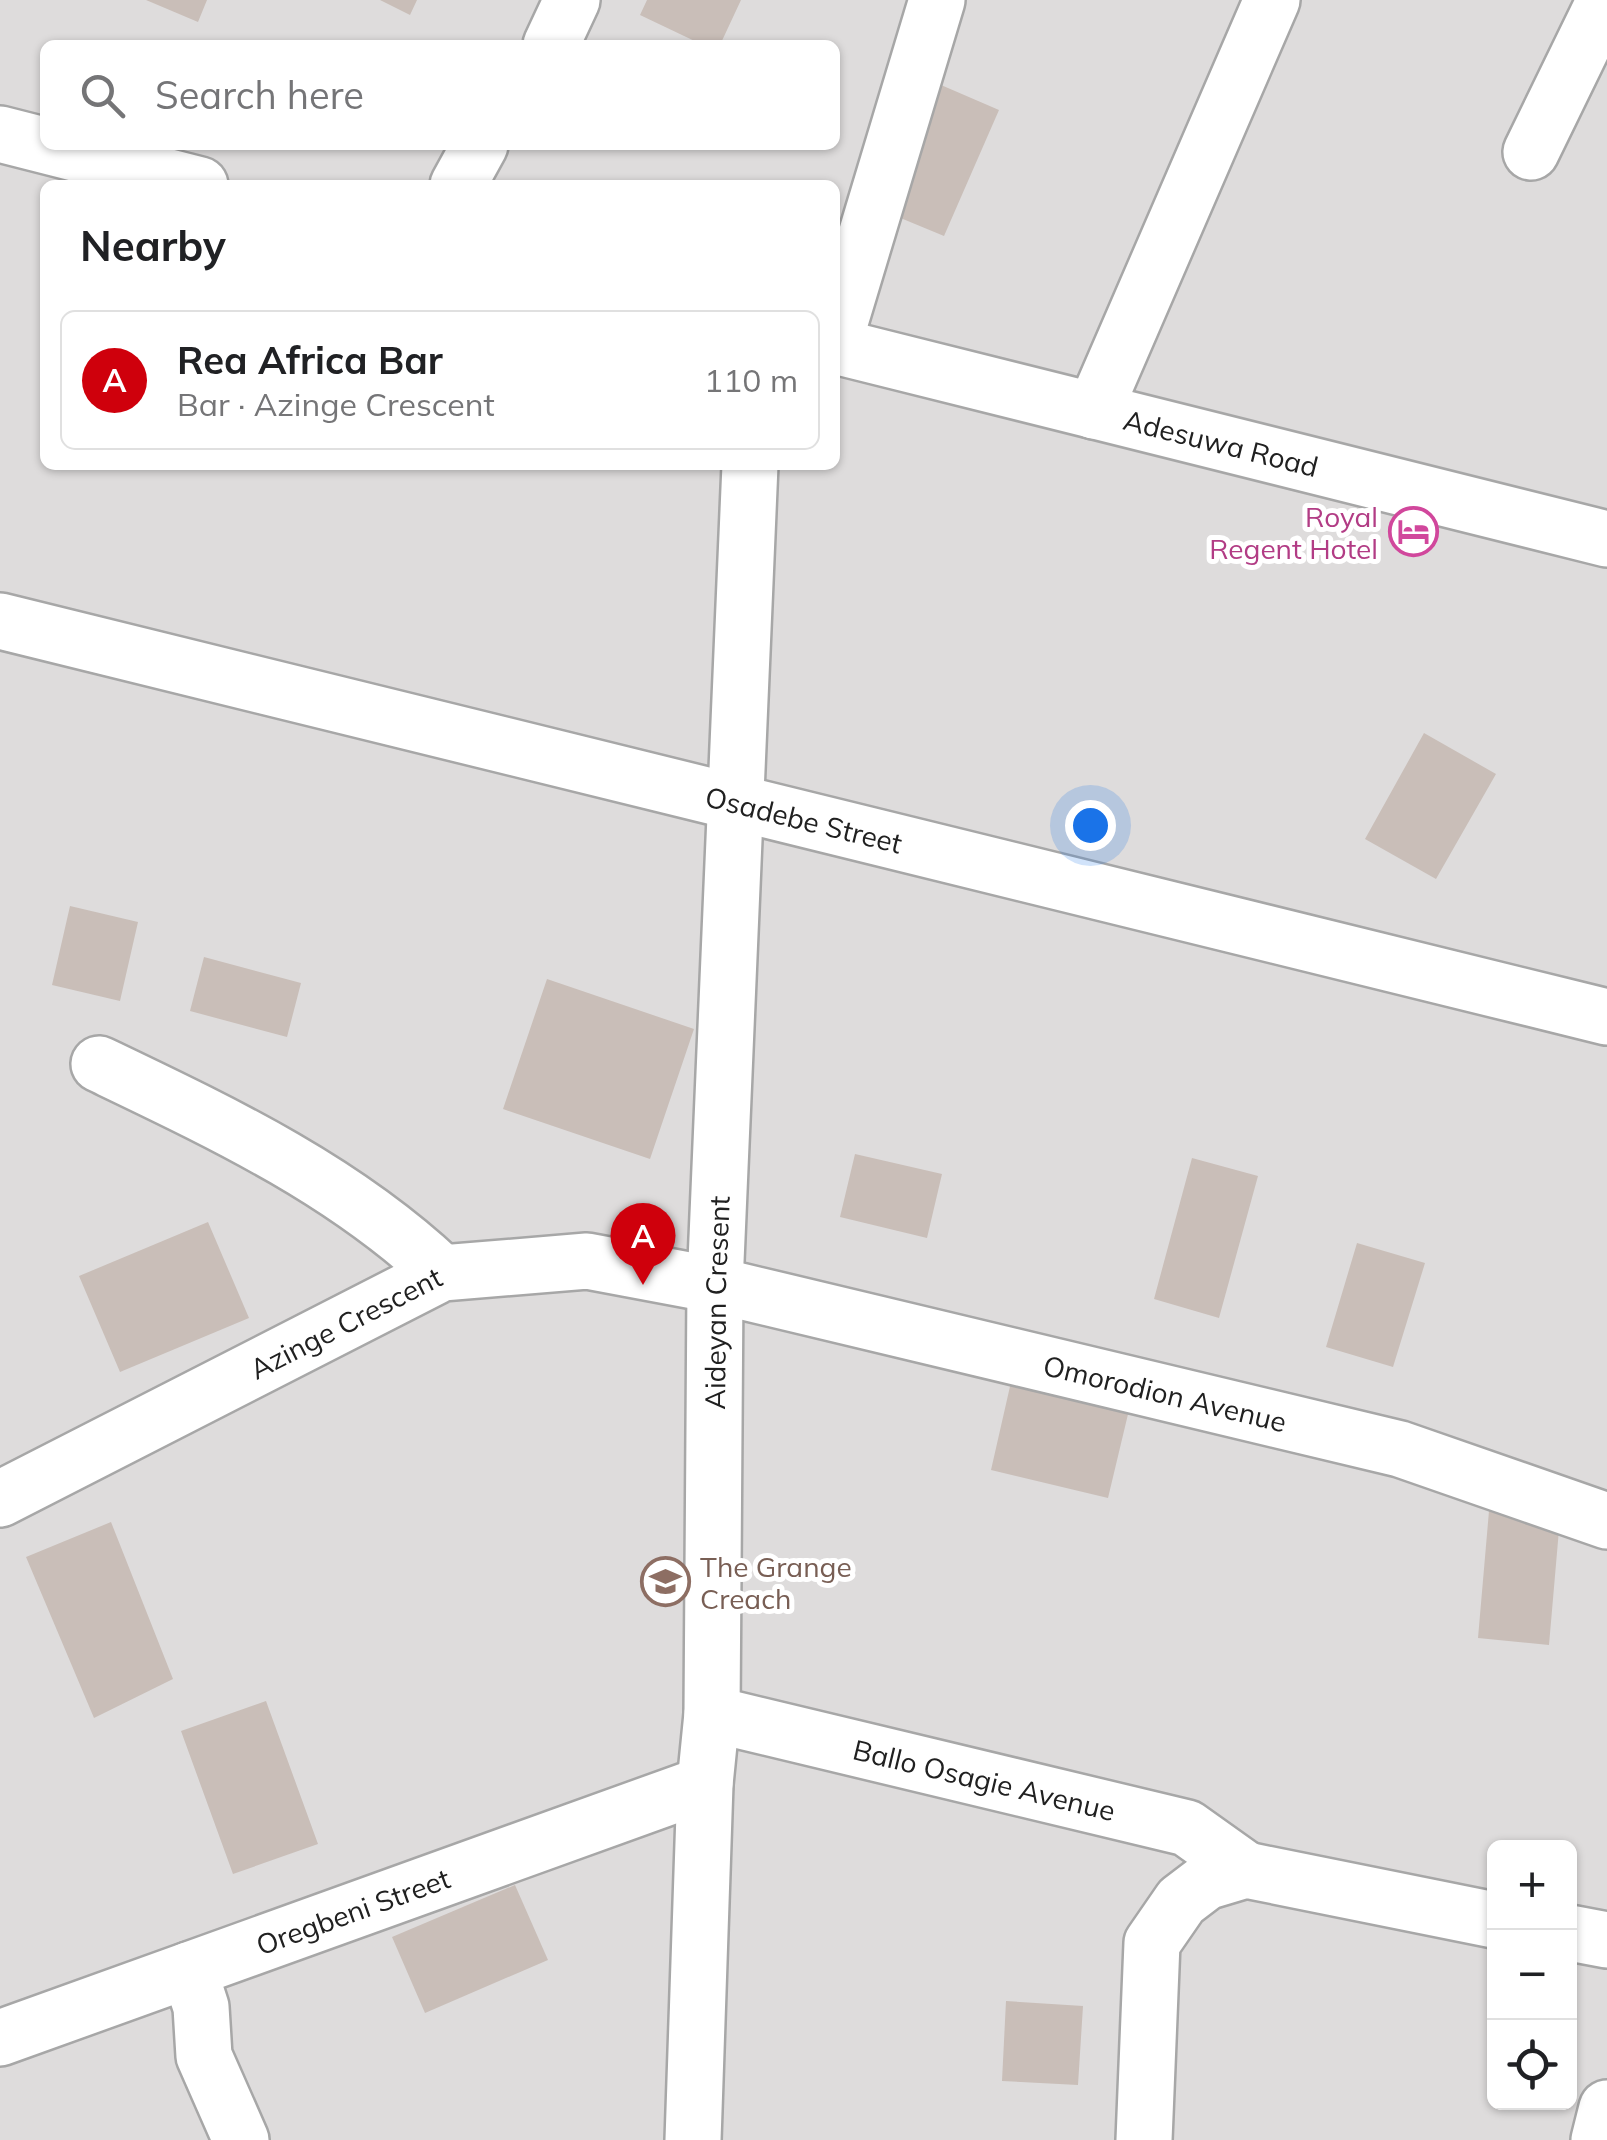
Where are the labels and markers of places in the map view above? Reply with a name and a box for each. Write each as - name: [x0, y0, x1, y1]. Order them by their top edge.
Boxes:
- place label: Royal Regent Hotel: [1209, 499, 1378, 566]
- hotel icon: Royal Regent Hotel: [1387, 506, 1439, 558]
- pin: A: [610, 1202, 676, 1285]
- place label: The Grange Creach: [700, 1549, 852, 1616]
- school or university icon: The Grange Creach: [639, 1556, 691, 1608]

